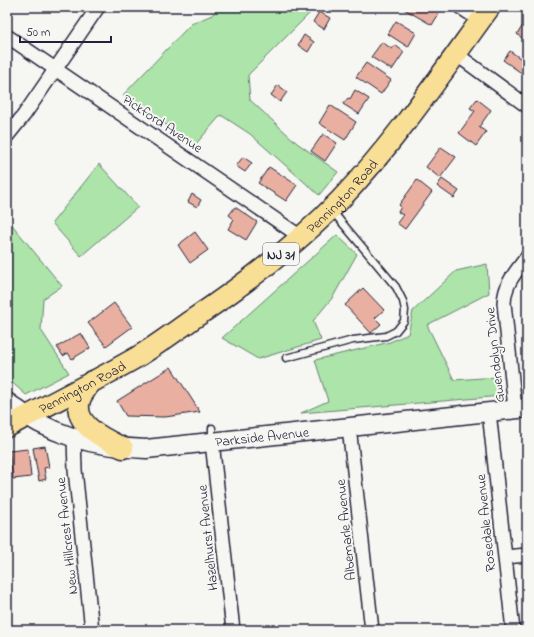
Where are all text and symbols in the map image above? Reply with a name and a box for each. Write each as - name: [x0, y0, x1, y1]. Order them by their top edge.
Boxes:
- scale bar: [20, 18, 111, 44]
- text: 50 m: [26, 24, 50, 42]
- street label: Pickford Avenue: [118, 90, 207, 159]
- street label: Pennington Road: [302, 155, 384, 239]
- road number: NJ 31: [263, 243, 299, 265]
- street label: Gwendolyn Drive: [480, 305, 512, 403]
- street label: Pennington Road: [35, 356, 130, 420]
- street label: Parkside Avenue: [214, 422, 311, 454]
- street label: Rosedale Avenue: [471, 472, 502, 573]
- street label: New Hillcrest Avenue: [51, 475, 84, 596]
- street label: Albemarle Avenue: [331, 478, 362, 581]
- street label: Hazelhurst Avenue: [192, 483, 224, 592]

